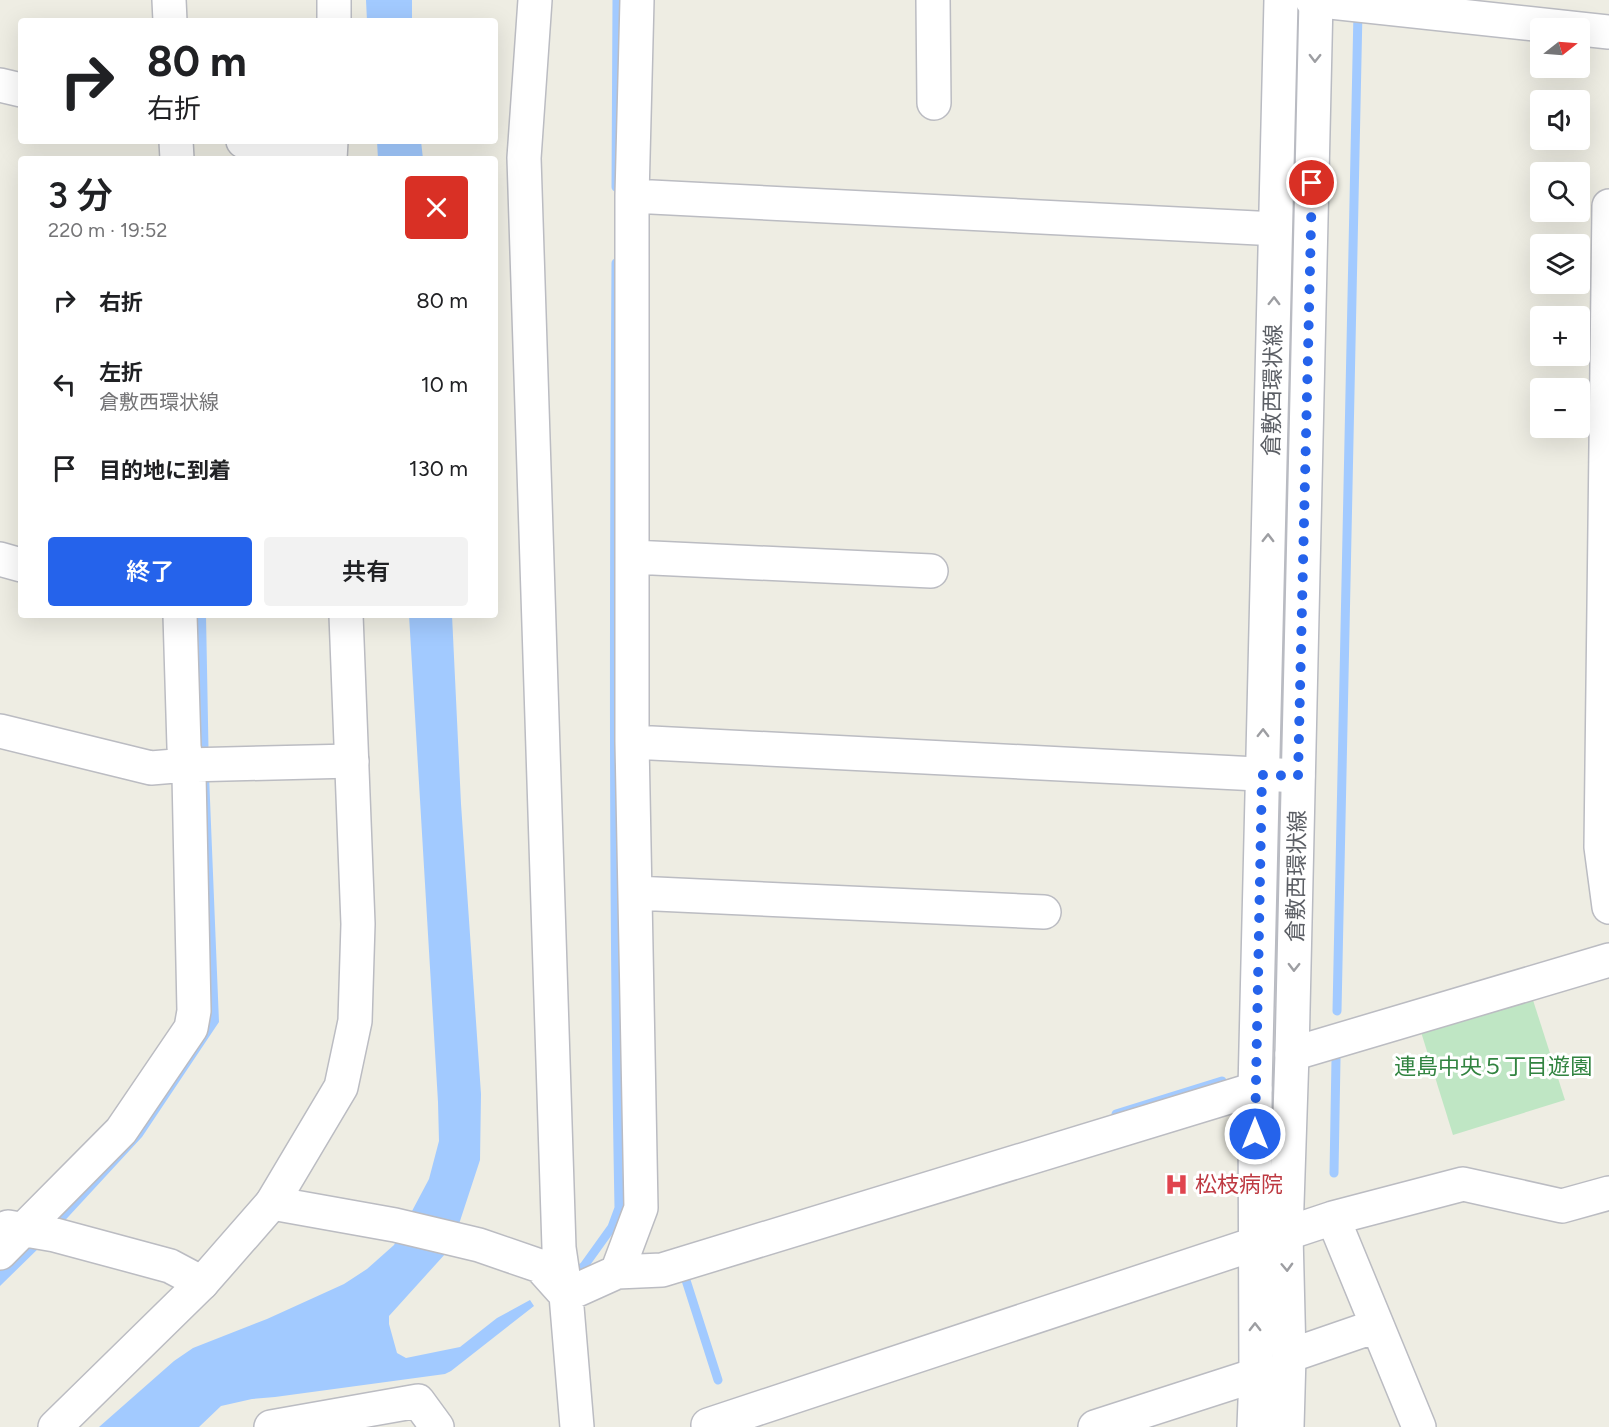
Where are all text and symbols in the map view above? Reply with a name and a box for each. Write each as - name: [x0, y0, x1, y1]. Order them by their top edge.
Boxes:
- north arrow: [1530, 18, 1590, 78]
- map controls: [1530, 18, 1590, 438]
- text: 80 m: [147, 36, 247, 87]
- icon: right: [48, 42, 126, 120]
- one-way arrow: [1309, 54, 1321, 63]
- button: sound: [1530, 90, 1590, 150]
- text: 右折: [147, 92, 201, 125]
- pin: [1286, 157, 1337, 208]
- button: search: [1530, 162, 1590, 222]
- icon: arrive: [1295, 166, 1328, 199]
- text: 3 分: [48, 174, 113, 217]
- button: close: [405, 176, 468, 239]
- text: 220 m · 19:52: [48, 218, 167, 242]
- button: layers: [1530, 234, 1590, 294]
- icon: right: [48, 284, 81, 317]
- text: 80 m: [416, 287, 468, 314]
- text: 右折: [99, 289, 143, 316]
- one-way arrow: [1267, 296, 1280, 305]
- button: +: [1530, 306, 1590, 366]
- street label: 倉敷西環状線: [1258, 324, 1287, 456]
- text: 左折: [99, 359, 143, 386]
- icon: left: [48, 368, 81, 401]
- text: 10 m: [421, 371, 468, 398]
- button: −: [1530, 378, 1590, 438]
- text: 倉敷西環状線: [99, 390, 219, 414]
- icon: arrive: [48, 452, 81, 485]
- text: 130 m: [409, 455, 468, 482]
- text: 目的地に到着: [99, 457, 231, 484]
- one-way arrow: [1262, 533, 1274, 542]
- button: 終了: [48, 537, 252, 606]
- button: 共有: [264, 537, 468, 606]
- one-way arrow: [1257, 728, 1270, 737]
- street label: 倉敷西環状線: [1282, 810, 1311, 942]
- one-way arrow: [1288, 963, 1300, 972]
- park label: 連島中央５丁目遊園: [1394, 1053, 1592, 1080]
- position arrow: [1223, 1102, 1287, 1166]
- hospital icon: 松枝病院: [1164, 1171, 1190, 1197]
- place label: 松枝病院: [1195, 1171, 1283, 1198]
- one-way arrow: [1281, 1263, 1293, 1272]
- one-way arrow: [1249, 1322, 1261, 1331]

